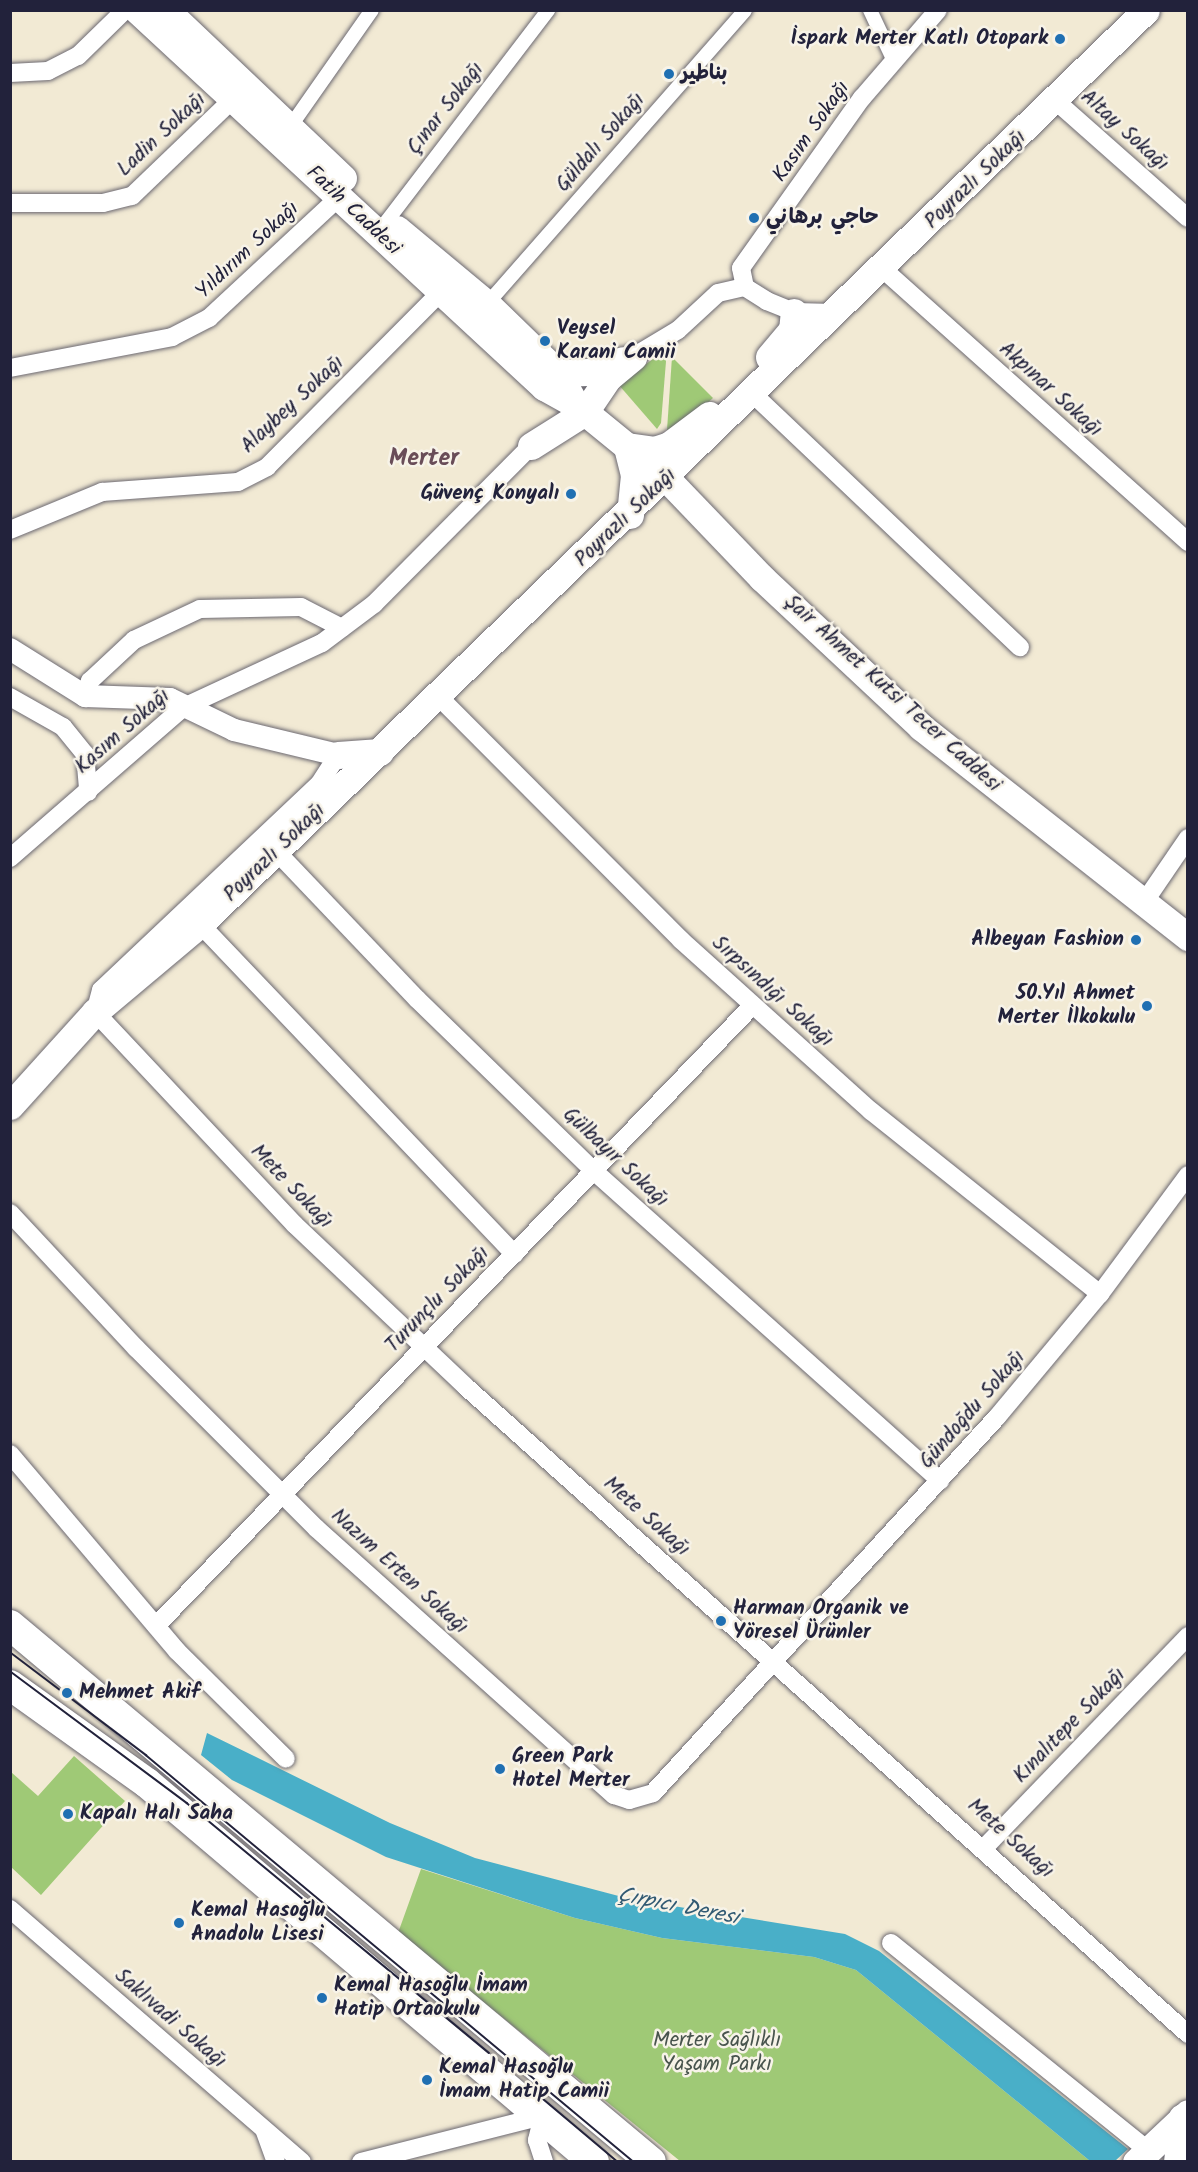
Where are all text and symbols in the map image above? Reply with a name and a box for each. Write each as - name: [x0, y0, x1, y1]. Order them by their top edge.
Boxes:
- place label: İspark Merter Katlı Otopark: [791, 26, 1048, 52]
- marker: İspark Merter Katlı Otopark: [1053, 32, 1067, 46]
- street label: Çınar Sokağı: [402, 58, 490, 160]
- place label: بناطير: [681, 61, 727, 87]
- marker: بناطير: [662, 67, 676, 81]
- street label: Kasım Sokağı: [768, 77, 856, 187]
- street label: Altay Sokağı: [1075, 85, 1173, 177]
- street label: Ladin Sokağı: [112, 88, 212, 182]
- street label: Güldalı Sokağı: [551, 88, 651, 198]
- street label: Poyrazlı Sokağı: [920, 125, 1032, 235]
- street label: Fatih Caddesi: [300, 161, 406, 261]
- street label: Yıldırım Sokağı: [191, 197, 305, 305]
- place label: حاجي برهاني: [766, 205, 879, 231]
- marker: حاجي برهاني: [747, 211, 761, 225]
- place label: Veysel Karani Camii: [557, 316, 676, 366]
- marker: Veysel Karani Camii: [538, 334, 552, 348]
- street label: Akpınar Sokağı: [993, 337, 1107, 443]
- street label: Alaybey Sokağı: [236, 351, 350, 459]
- district label: Merter: [389, 445, 459, 473]
- street label: Poyrazlı Sokağı: [570, 463, 682, 573]
- place label: Güvenç Konyalı: [421, 481, 559, 507]
- marker: Güvenç Konyalı: [564, 487, 578, 501]
- street label: Şair Ahmet Kutsi Tecer Caddesi: [778, 590, 1006, 798]
- street label: Kasım Sokağı: [70, 684, 176, 780]
- street label: Poyrazlı Sokağı: [219, 798, 331, 908]
- place label: Albeyan Fashion: [971, 927, 1124, 953]
- street label: Sırpsındığı Sokağı: [706, 931, 838, 1053]
- marker: Albeyan Fashion: [1129, 933, 1143, 947]
- place label: 50.Yıl Ahmet Merter İlkokulu: [998, 981, 1135, 1031]
- marker: 50.Yıl Ahmet Merter İlkokulu: [1140, 999, 1154, 1013]
- street label: Gülbayır Sokağı: [557, 1103, 673, 1213]
- street label: Mete Sokağı: [245, 1140, 337, 1234]
- street label: Turunçlu Sokağı: [381, 1241, 495, 1359]
- street label: Gündoğdu Sokağı: [915, 1346, 1031, 1474]
- street label: Mete Sokağı: [598, 1472, 694, 1562]
- street label: Nazım Erten Sokağı: [325, 1504, 473, 1640]
- place label: Harman Organik ve Yöresel Ürünler: [733, 1596, 909, 1646]
- marker: Harman Organik ve Yöresel Ürünler: [714, 1614, 728, 1628]
- street label: Kınalıtepe Sokağı: [1009, 1663, 1131, 1789]
- place label: Mehmet Akif: [79, 1680, 200, 1706]
- marker: Mehmet Akif: [60, 1686, 74, 1700]
- place label: Green Park Hotel Merter: [512, 1744, 630, 1794]
- marker: Green Park Hotel Merter: [493, 1762, 507, 1776]
- street label: Mete Sokağı: [962, 1794, 1058, 1884]
- place label: Kapalı Halı Saha: [80, 1801, 233, 1827]
- marker: Kapalı Halı Saha: [61, 1807, 75, 1821]
- water label: Çırpıcı Deresi: [615, 1882, 741, 1932]
- place label: Kemal Hasoğlu Anadolu Lisesi: [191, 1898, 325, 1948]
- marker: Kemal Hasoğlu Anadolu Lisesi: [172, 1916, 186, 1930]
- street label: Saklıvadi Sokağı: [109, 1964, 231, 2074]
- place label: Kemal Hasoğlu İmam Hatip Ortaokulu: [334, 1973, 528, 2023]
- marker: Kemal Hasoğlu İmam Hatip Ortaokulu: [315, 1991, 329, 2005]
- park label: Merter Sağlıklı Yaşam Parkı: [653, 2028, 781, 2078]
- place label: Kemal Hasoğlu İmam Hatip Camii: [439, 2055, 609, 2105]
- marker: Kemal Hasoğlu İmam Hatip Camii: [420, 2073, 434, 2087]

